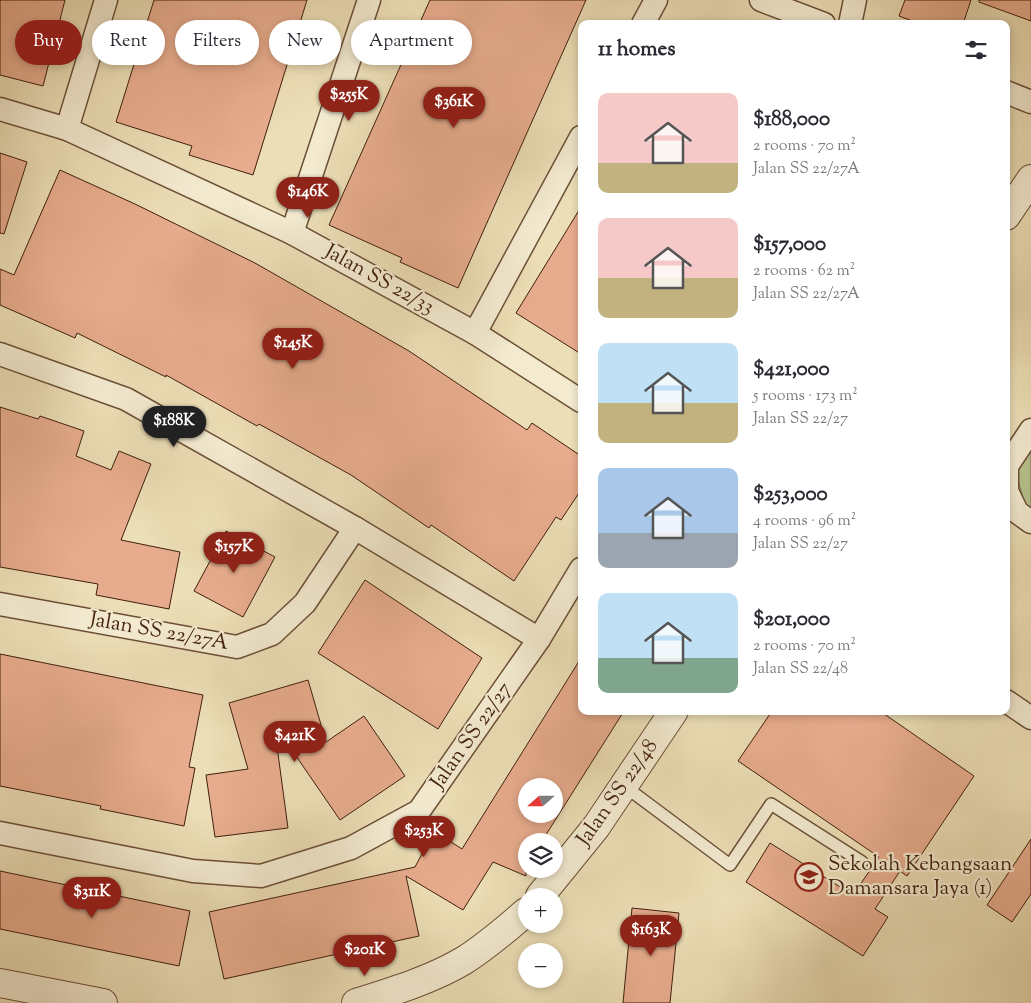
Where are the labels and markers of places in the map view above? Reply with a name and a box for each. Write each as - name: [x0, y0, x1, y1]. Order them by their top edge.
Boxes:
- pin: $255K: [314, 80, 384, 122]
- pin: $361K: [419, 86, 489, 129]
- pin: $146K: [273, 176, 343, 219]
- pin: $145K: [258, 328, 328, 370]
- pin: $188K: [139, 406, 209, 448]
- pin: $157K: [199, 532, 269, 574]
- pin: $421K: [260, 720, 330, 763]
- pin: $253K: [389, 816, 459, 858]
- place label: Sekolah Kebangsaan Damansara Jaya (1): [828, 850, 1012, 904]
- school or university icon: Sekolah Kebangsaan Damansara Jaya (1): [794, 862, 824, 892]
- pin: $311K: [57, 876, 127, 919]
- pin: $163K: [616, 914, 686, 957]
- pin: $201K: [330, 934, 400, 977]

